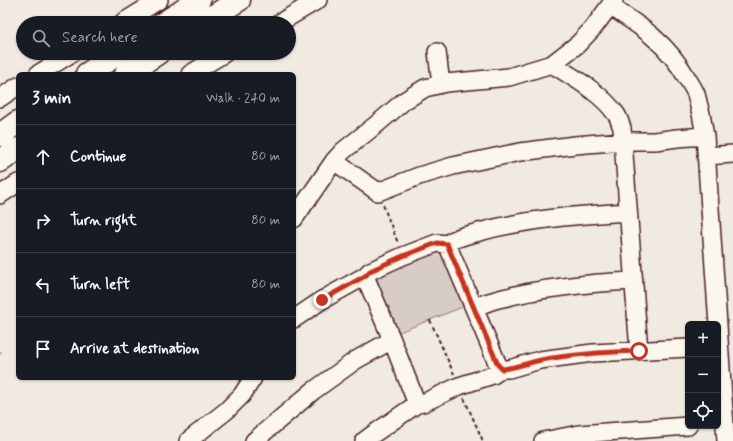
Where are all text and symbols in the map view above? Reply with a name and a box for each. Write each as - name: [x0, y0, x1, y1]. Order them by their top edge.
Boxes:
- search box: [16, 16, 296, 60]
- icon: search: [30, 27, 52, 49]
- text: Search here: [62, 28, 138, 48]
- text: 3 min: [32, 87, 71, 109]
- text: Walk · 240 m: [206, 90, 280, 107]
- icon: ahead: [32, 146, 54, 168]
- text: Continue: [70, 147, 126, 167]
- text: 80 m: [251, 148, 280, 165]
- icon: right: [32, 210, 54, 232]
- text: Turn right: [70, 211, 137, 231]
- text: 80 m: [251, 212, 280, 229]
- icon: left: [32, 274, 54, 296]
- text: Turn left: [70, 275, 130, 295]
- text: 80 m: [251, 276, 280, 293]
- route end: [313, 291, 331, 309]
- map controls: [685, 321, 721, 429]
- button: +: [685, 321, 721, 357]
- icon: arrive: [32, 338, 54, 360]
- text: Arrive at destination: [70, 339, 199, 359]
- route start: [630, 342, 648, 360]
- button: −: [685, 357, 721, 393]
- button: locate: [685, 393, 721, 429]

